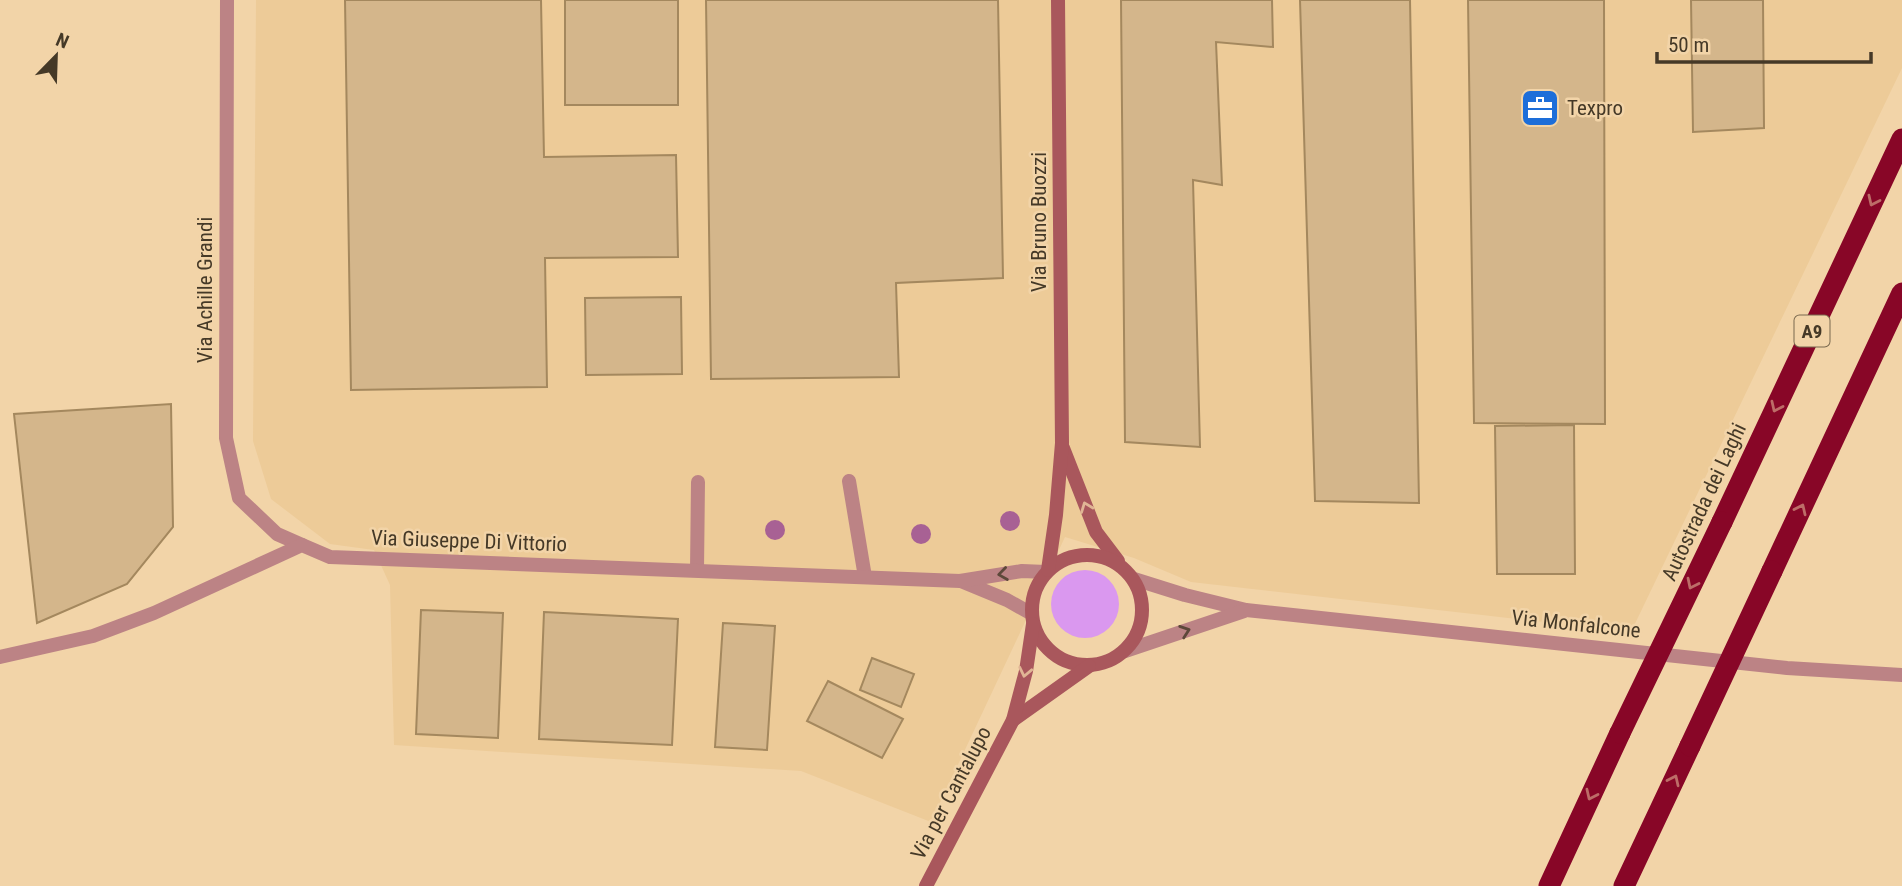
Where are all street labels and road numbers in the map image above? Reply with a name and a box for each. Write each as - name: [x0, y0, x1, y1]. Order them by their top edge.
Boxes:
- street label: Via Bruno Buozzi: [1027, 152, 1051, 292]
- street label: Via Achille Grandi: [193, 217, 217, 363]
- road number: A9: [1794, 316, 1829, 346]
- street label: Autostrada dei Laghi: [1657, 419, 1751, 585]
- street label: Via Giuseppe Di Vittorio: [370, 526, 568, 556]
- street label: Via Monfalcone: [1510, 605, 1642, 643]
- street label: Via per Cantalupo: [906, 722, 996, 864]

